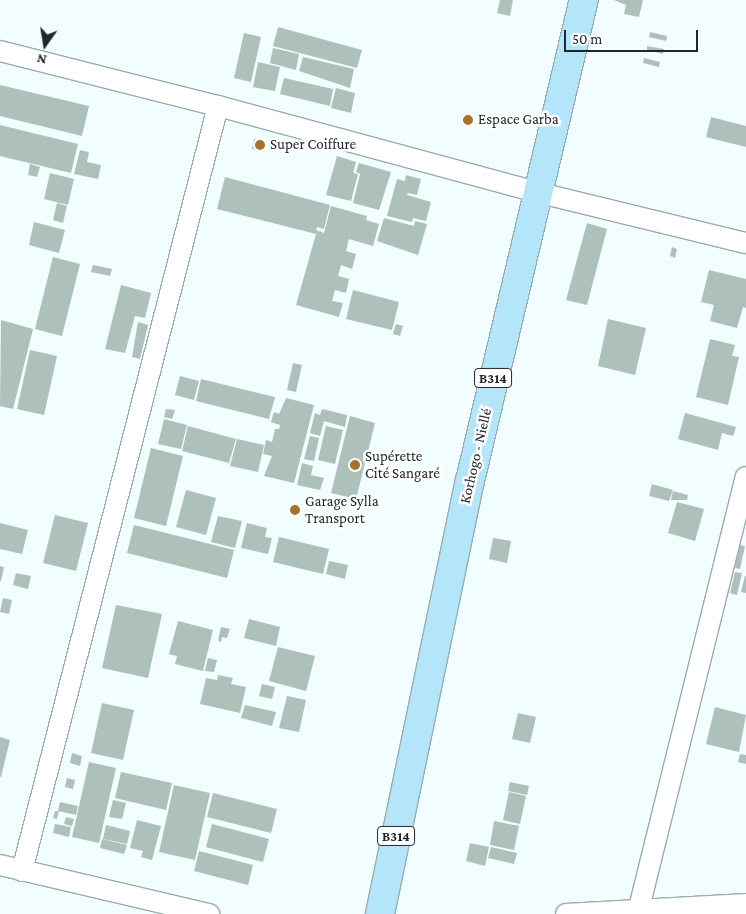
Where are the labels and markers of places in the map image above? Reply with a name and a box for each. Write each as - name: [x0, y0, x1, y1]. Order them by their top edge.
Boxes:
- place label: Espace Garba: [478, 111, 559, 129]
- marker: Espace Garba: [462, 114, 474, 126]
- place label: Super Coiffure: [270, 136, 356, 154]
- marker: Super Coiffure: [254, 139, 266, 151]
- place label: Supérette Cité Sangaré: [365, 447, 440, 482]
- marker: Supérette Cité Sangaré: [349, 459, 361, 471]
- place label: Garage Sylla Transport: [305, 492, 379, 527]
- marker: Garage Sylla Transport: [289, 504, 301, 516]

